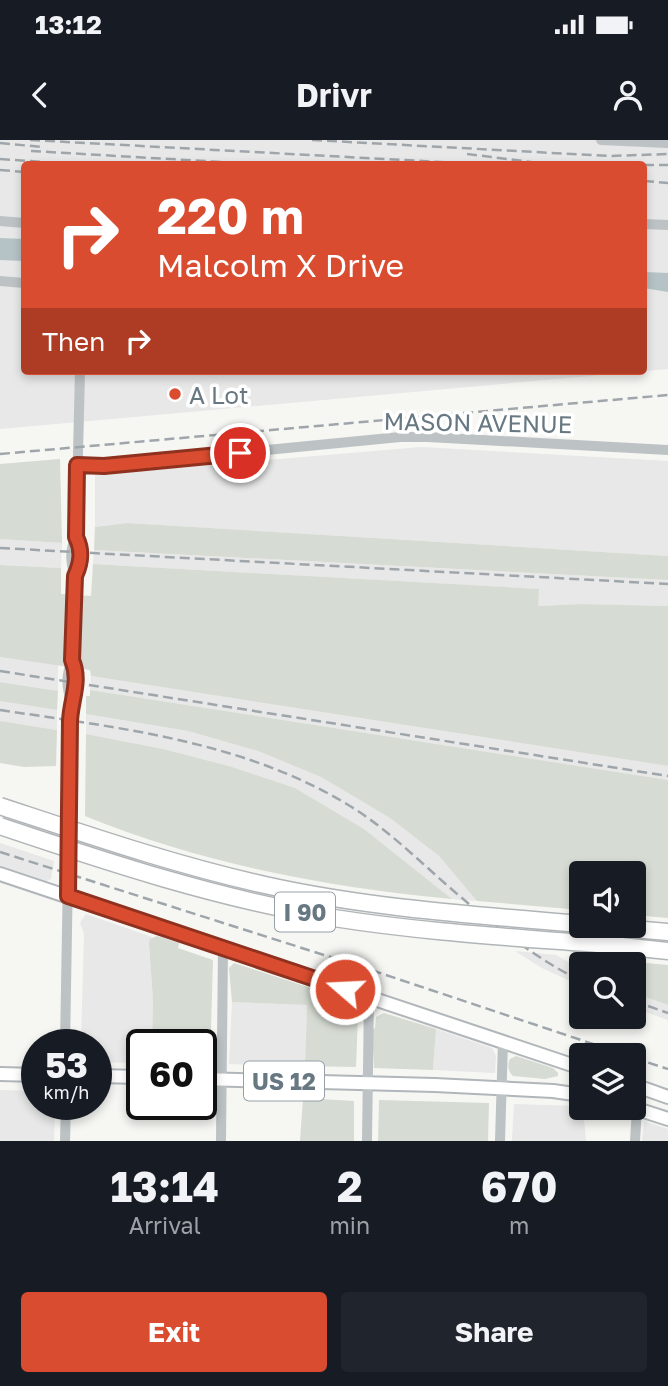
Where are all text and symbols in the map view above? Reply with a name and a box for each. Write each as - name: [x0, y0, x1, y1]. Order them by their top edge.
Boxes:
- text: 13:12: [35, 9, 102, 40]
- icon: back: [21, 76, 59, 114]
- text: Drivr: [296, 76, 372, 114]
- icon: person: [609, 76, 647, 114]
- text: 220 m: [157, 186, 304, 245]
- icon: right: [42, 189, 133, 280]
- text: Malcolm X Drive: [157, 246, 404, 284]
- icon: right: [119, 322, 157, 360]
- text: Then: [42, 326, 105, 357]
- place label: A Lot: [189, 380, 249, 409]
- marker: A Lot: [167, 386, 183, 402]
- street label: MASON AVENUE: [383, 406, 573, 438]
- pin: [210, 423, 270, 483]
- icon: arrive: [221, 434, 259, 472]
- map controls: [569, 861, 646, 1120]
- button: sound: [569, 861, 646, 938]
- road number: I 90: [275, 892, 335, 932]
- position arrow: [308, 952, 382, 1026]
- button: search: [569, 952, 646, 1029]
- speed limit sign: 60: [126, 1029, 217, 1120]
- button: layers: [569, 1043, 646, 1120]
- text: 53: [45, 1044, 88, 1086]
- road number: US 12: [244, 1062, 324, 1100]
- text: km/h: [44, 1081, 89, 1103]
- text: 13:14: [110, 1161, 219, 1211]
- text: 2: [337, 1161, 363, 1211]
- text: 670: [481, 1161, 558, 1211]
- text: Arrival: [129, 1211, 201, 1239]
- text: min: [330, 1211, 370, 1239]
- text: m: [509, 1211, 529, 1239]
- button: Exit: [21, 1292, 327, 1372]
- button: Share: [341, 1292, 647, 1372]

